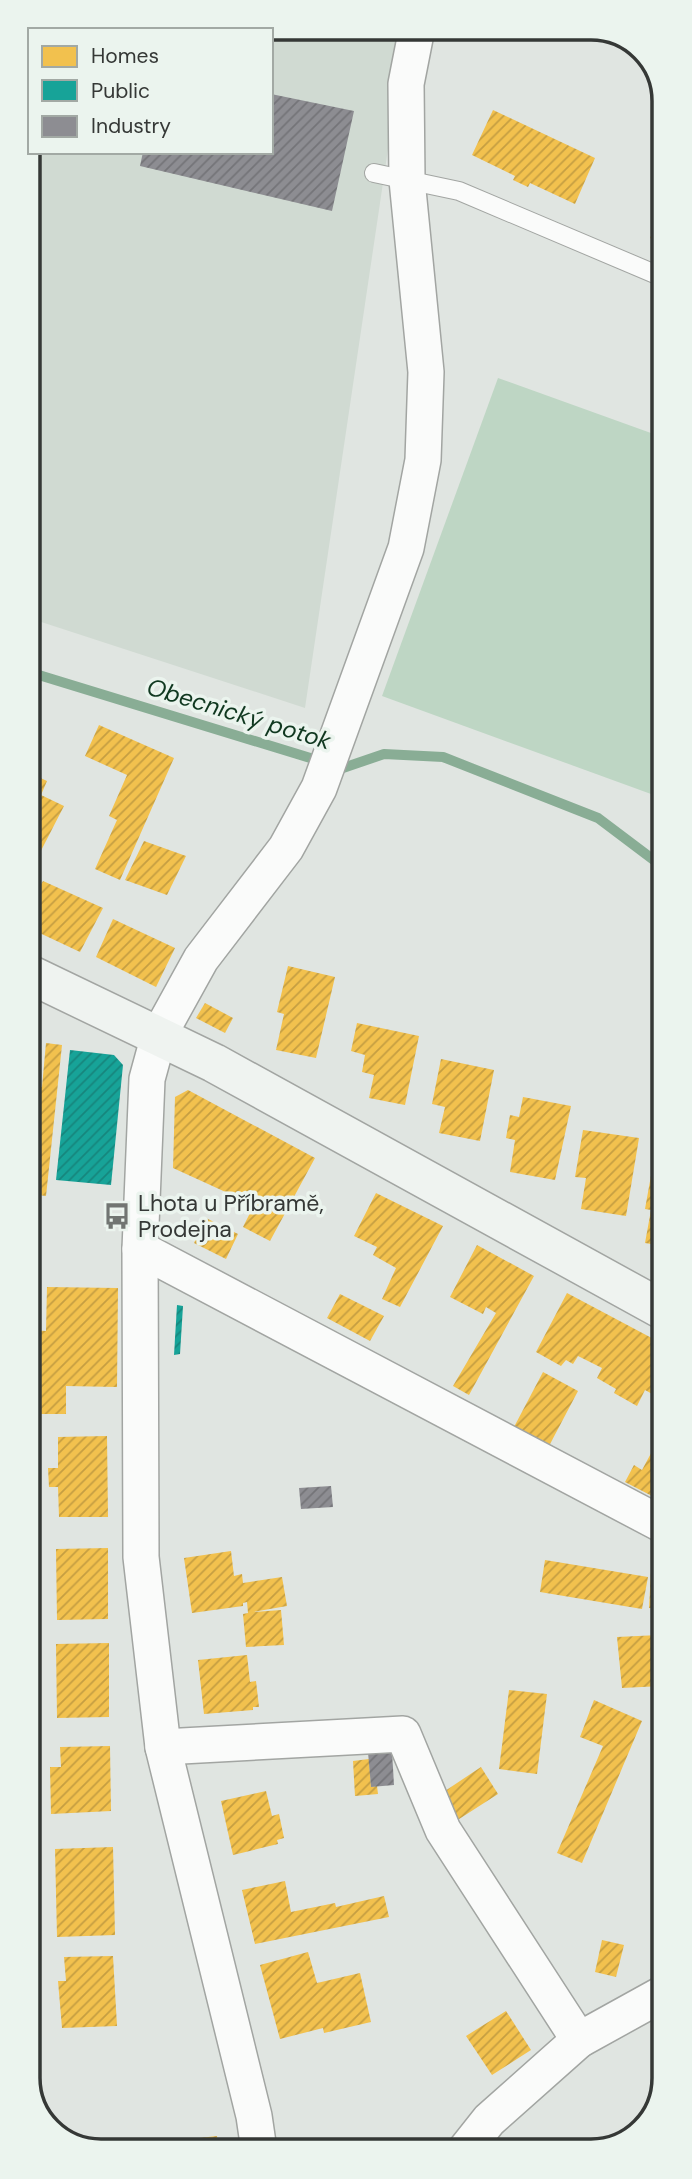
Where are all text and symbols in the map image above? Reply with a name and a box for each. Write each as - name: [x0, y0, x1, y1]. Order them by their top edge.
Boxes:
- legend: [28, 28, 273, 154]
- text: Homes: [91, 42, 159, 70]
- text: Public: [91, 77, 150, 105]
- text: Industry: [91, 112, 171, 140]
- water label: Obecnický potok: [143, 671, 336, 757]
- place label: Lhota u Příbramě, Prodejna: [138, 1188, 324, 1244]
- bus stop icon: Lhota u Příbramě, Prodejna: [102, 1201, 132, 1231]

